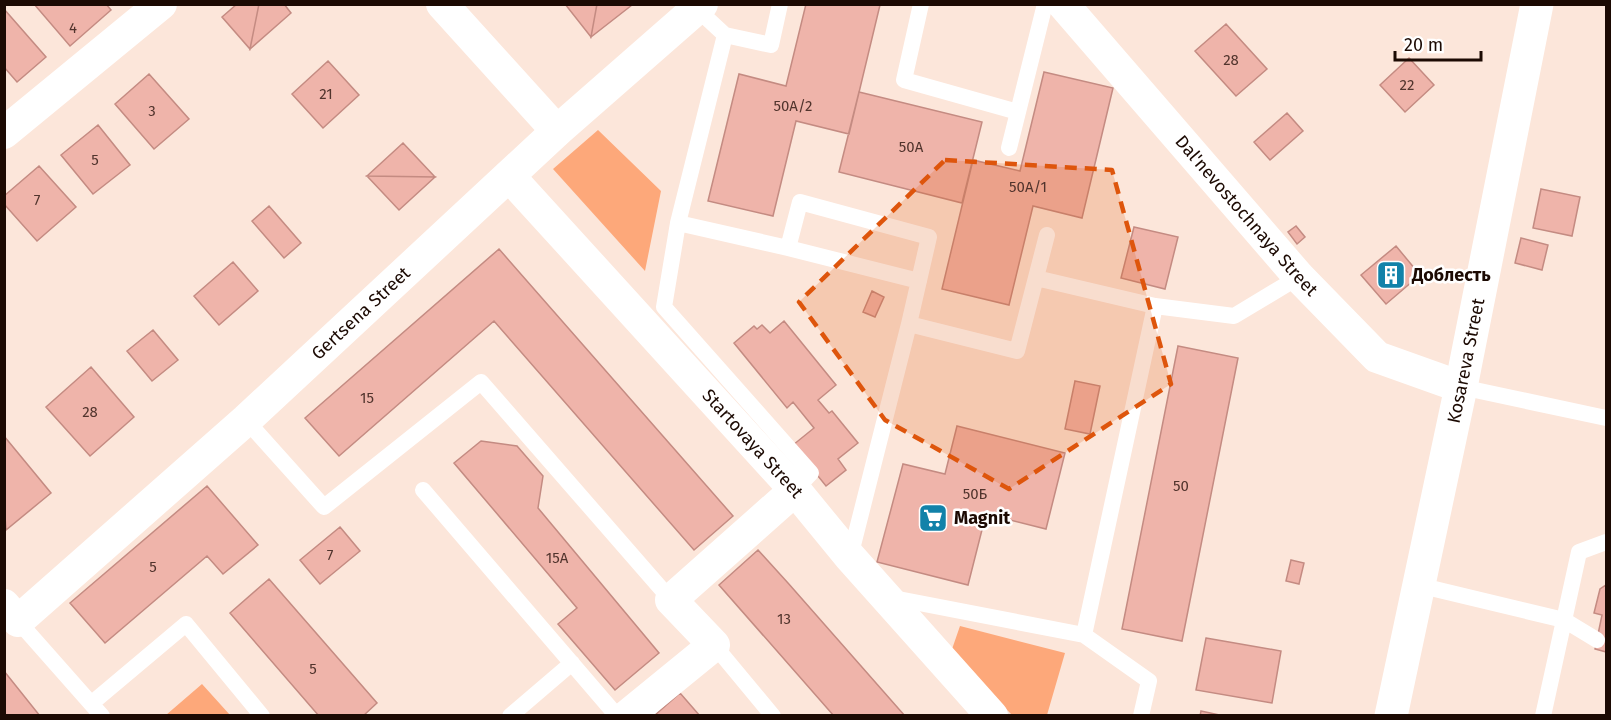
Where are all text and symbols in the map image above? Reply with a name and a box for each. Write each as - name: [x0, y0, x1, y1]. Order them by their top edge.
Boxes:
- house number: 4: [69, 19, 77, 37]
- scale bar: [1395, 24, 1480, 62]
- text: 20 m: [1404, 34, 1443, 56]
- house number: 28: [1223, 51, 1239, 69]
- house number: 22: [1400, 76, 1414, 94]
- house number: 21: [319, 85, 333, 103]
- house number: 50А/2: [773, 97, 813, 115]
- house number: 3: [148, 102, 156, 120]
- street label: Dal'nevostochnaya Street: [1170, 131, 1323, 301]
- house number: 50А: [899, 138, 924, 156]
- house number: 5: [91, 151, 99, 169]
- house number: 50А/1: [1009, 178, 1047, 196]
- house number: 7: [34, 191, 41, 209]
- building icon: Доблесть: [1375, 259, 1407, 291]
- street label: Gertsena Street: [307, 262, 415, 364]
- place label: Доблесть: [1411, 264, 1491, 286]
- street label: Kosareva Street: [1443, 296, 1489, 425]
- street label: Startovaya Street: [698, 385, 808, 503]
- house number: 15: [360, 389, 374, 407]
- house number: 28: [82, 403, 98, 421]
- house number: 50: [1173, 477, 1189, 495]
- house number: 50Б: [963, 485, 988, 503]
- supermarket icon: Magnit: [917, 502, 949, 534]
- place label: Magnit: [954, 507, 1011, 529]
- house number: 7: [327, 546, 334, 564]
- house number: 15А: [546, 549, 569, 567]
- house number: 5: [149, 558, 157, 576]
- house number: 13: [777, 610, 791, 628]
- house number: 5: [309, 660, 317, 678]

